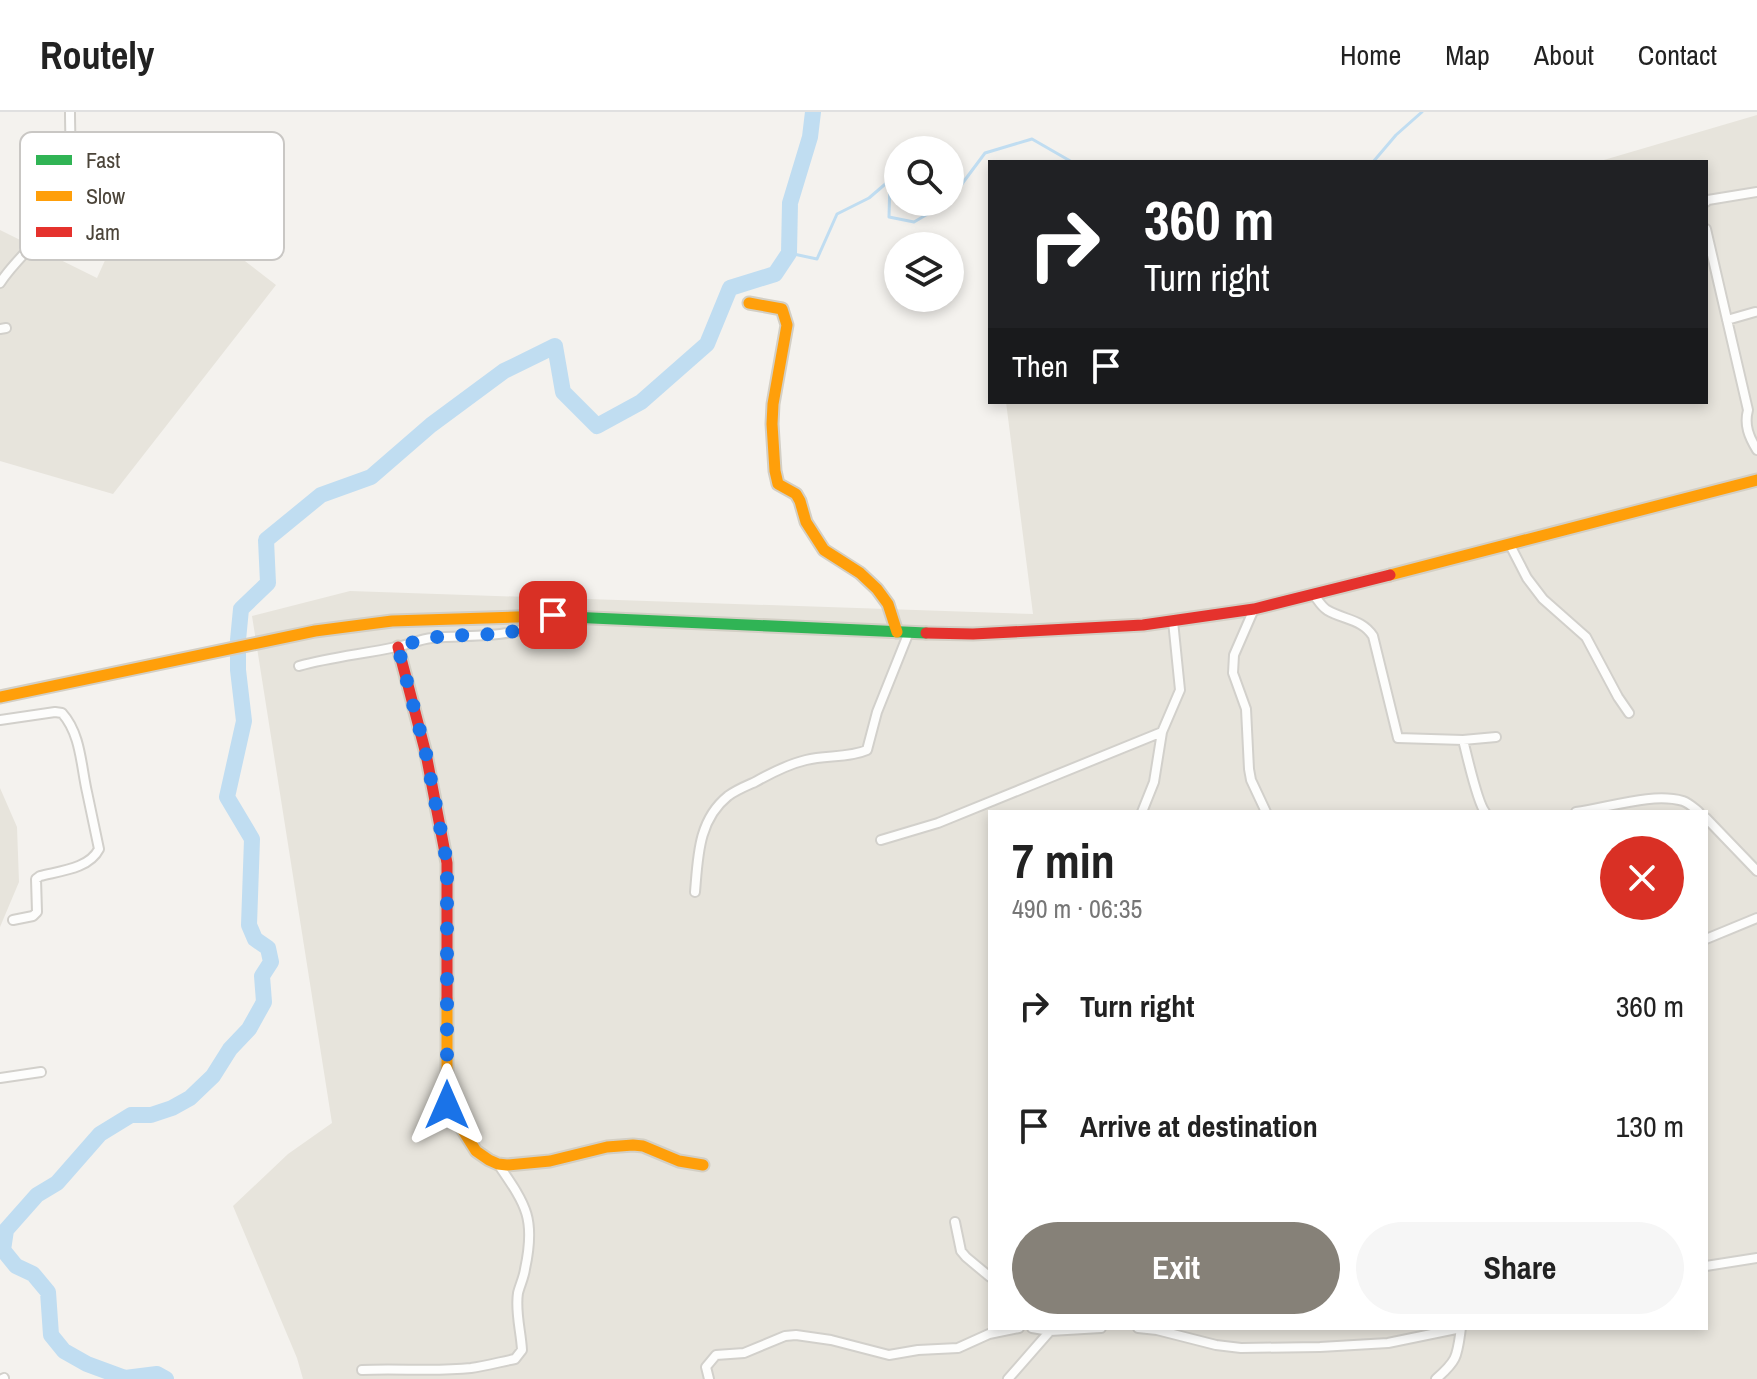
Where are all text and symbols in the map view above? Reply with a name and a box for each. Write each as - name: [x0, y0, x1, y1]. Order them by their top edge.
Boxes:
- text: Routely: [40, 30, 154, 81]
- text: Home: [1340, 36, 1401, 74]
- text: Map: [1445, 36, 1490, 74]
- text: About: [1534, 36, 1594, 74]
- text: Contact: [1638, 36, 1717, 74]
- legend: [20, 132, 284, 260]
- map controls: [884, 136, 964, 312]
- button: search: [884, 136, 964, 216]
- text: Fast: [86, 145, 120, 175]
- text: Slow: [86, 181, 125, 211]
- text: 360 m: [1144, 182, 1274, 257]
- icon: right: [1012, 192, 1116, 296]
- text: Jam: [86, 217, 120, 247]
- button: layers: [884, 232, 964, 312]
- text: Turn right: [1144, 254, 1269, 302]
- icon: arrive: [1084, 344, 1128, 388]
- text: Then: [1012, 346, 1068, 386]
- pin: [519, 581, 587, 649]
- icon: arrive: [531, 593, 575, 637]
- text: 7 min: [1012, 828, 1115, 893]
- button: close: [1600, 836, 1684, 920]
- text: 490 m · 06:35: [1012, 891, 1142, 926]
- icon: right: [1012, 984, 1056, 1028]
- text: Turn right: [1080, 986, 1194, 1026]
- text: 360 m: [1616, 986, 1684, 1026]
- position arrow: [405, 1063, 489, 1147]
- icon: arrive: [1012, 1104, 1056, 1148]
- text: Arrive at destination: [1080, 1106, 1318, 1146]
- text: 130 m: [1616, 1106, 1684, 1146]
- button: Exit: [1012, 1222, 1340, 1314]
- button: Share: [1356, 1222, 1684, 1314]

